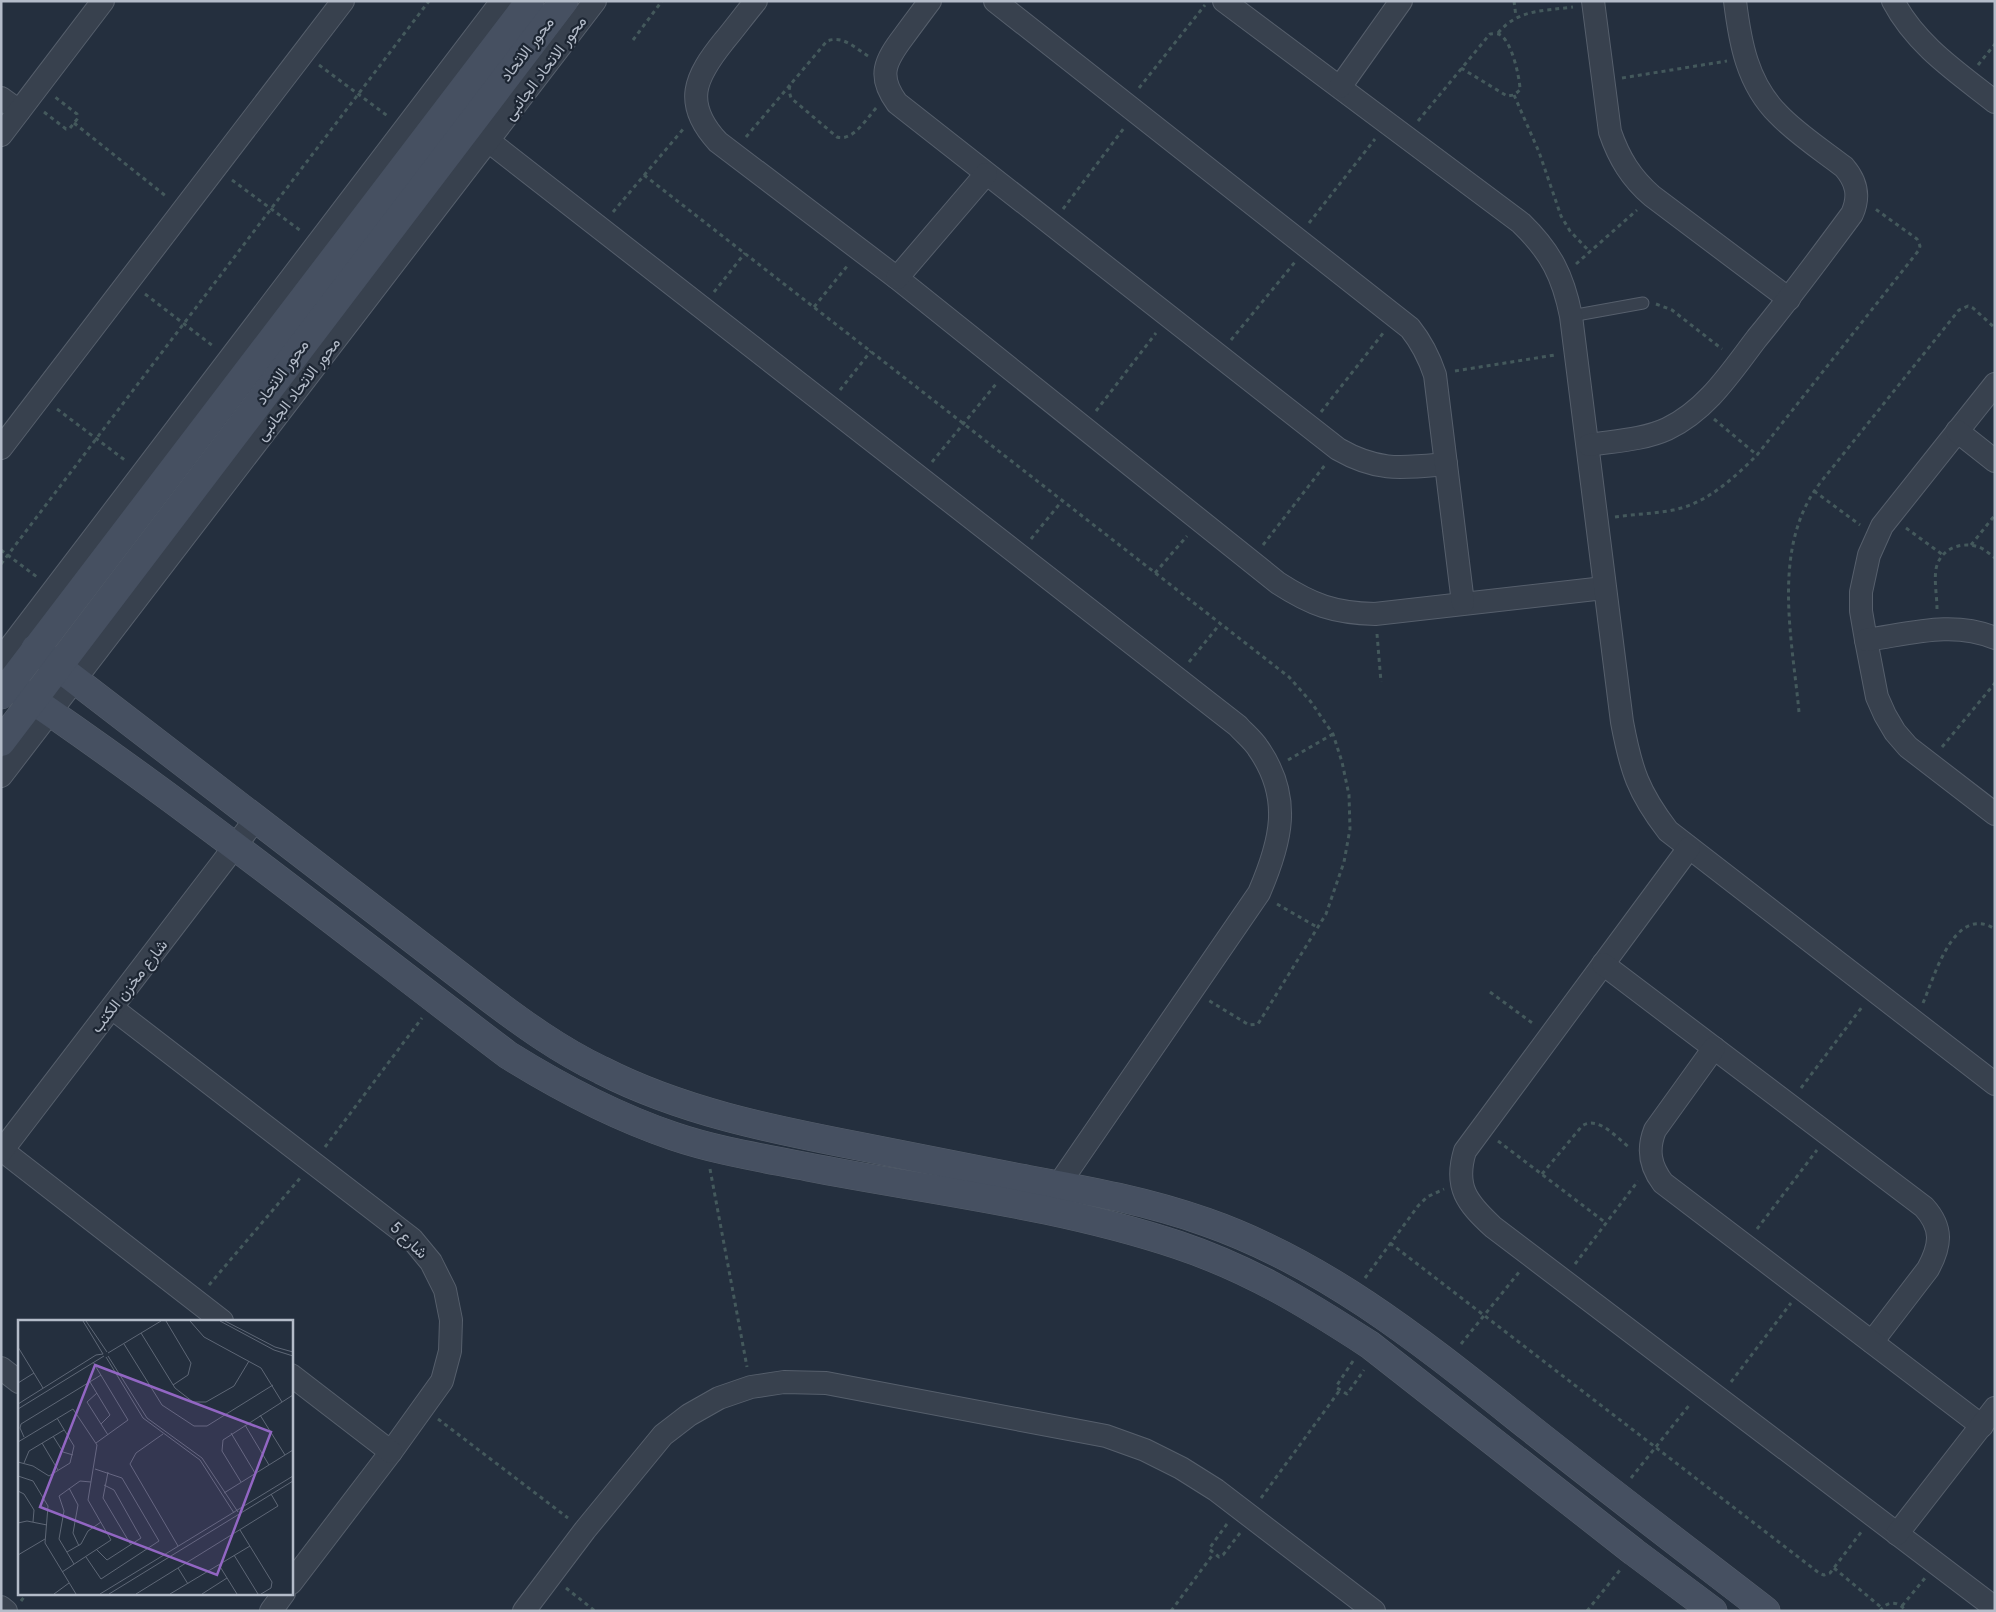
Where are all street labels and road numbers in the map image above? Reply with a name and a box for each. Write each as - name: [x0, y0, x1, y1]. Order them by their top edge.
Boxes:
- street label: محور الاتحاد الجانبى: [500, 12, 591, 125]
- street label: محور الاتحاد: [496, 13, 559, 86]
- street label: محور الاتحاد الجانبى: [252, 334, 345, 445]
- street label: محور الاتحاد: [251, 336, 313, 409]
- street label: شارع مخزن الكتب: [87, 936, 173, 1038]
- street label: شارع 5: [385, 1217, 432, 1264]

